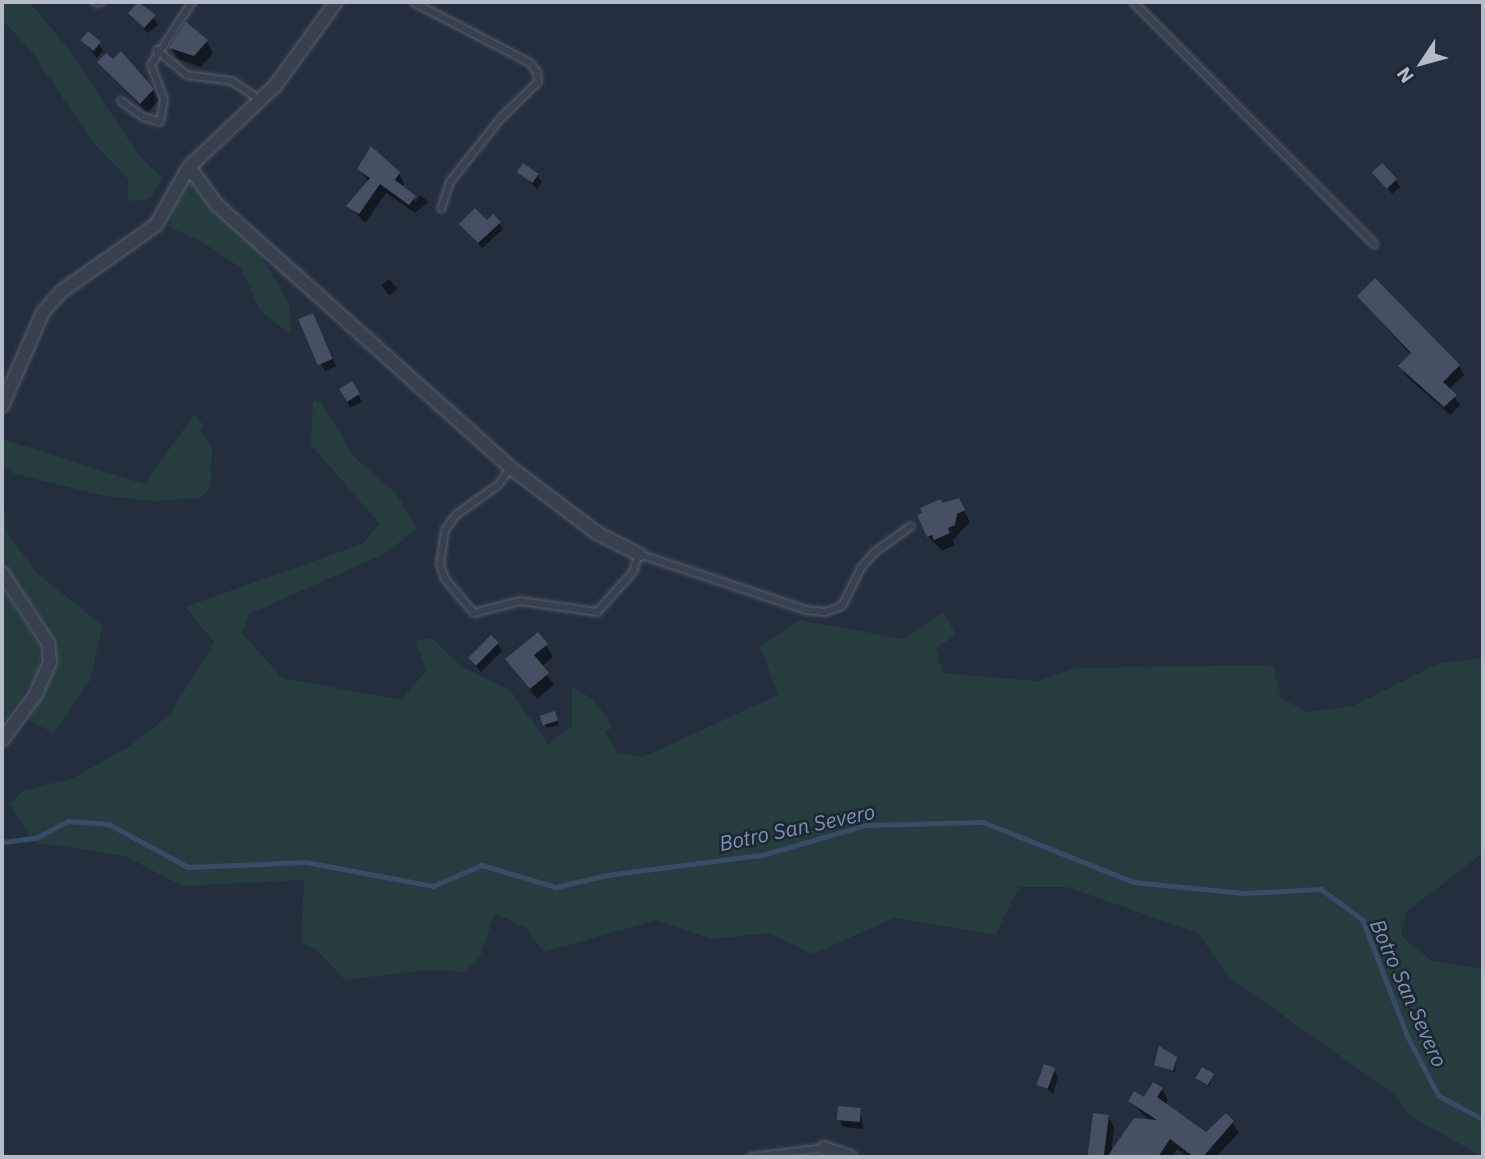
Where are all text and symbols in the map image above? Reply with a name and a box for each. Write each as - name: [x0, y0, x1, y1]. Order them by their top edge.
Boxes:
- north arrow: [1387, 28, 1457, 98]
- text: N: [1391, 63, 1419, 88]
- water label: Botro San Severo: [717, 798, 877, 856]
- water label: Botro San Severo: [1365, 915, 1453, 1071]

